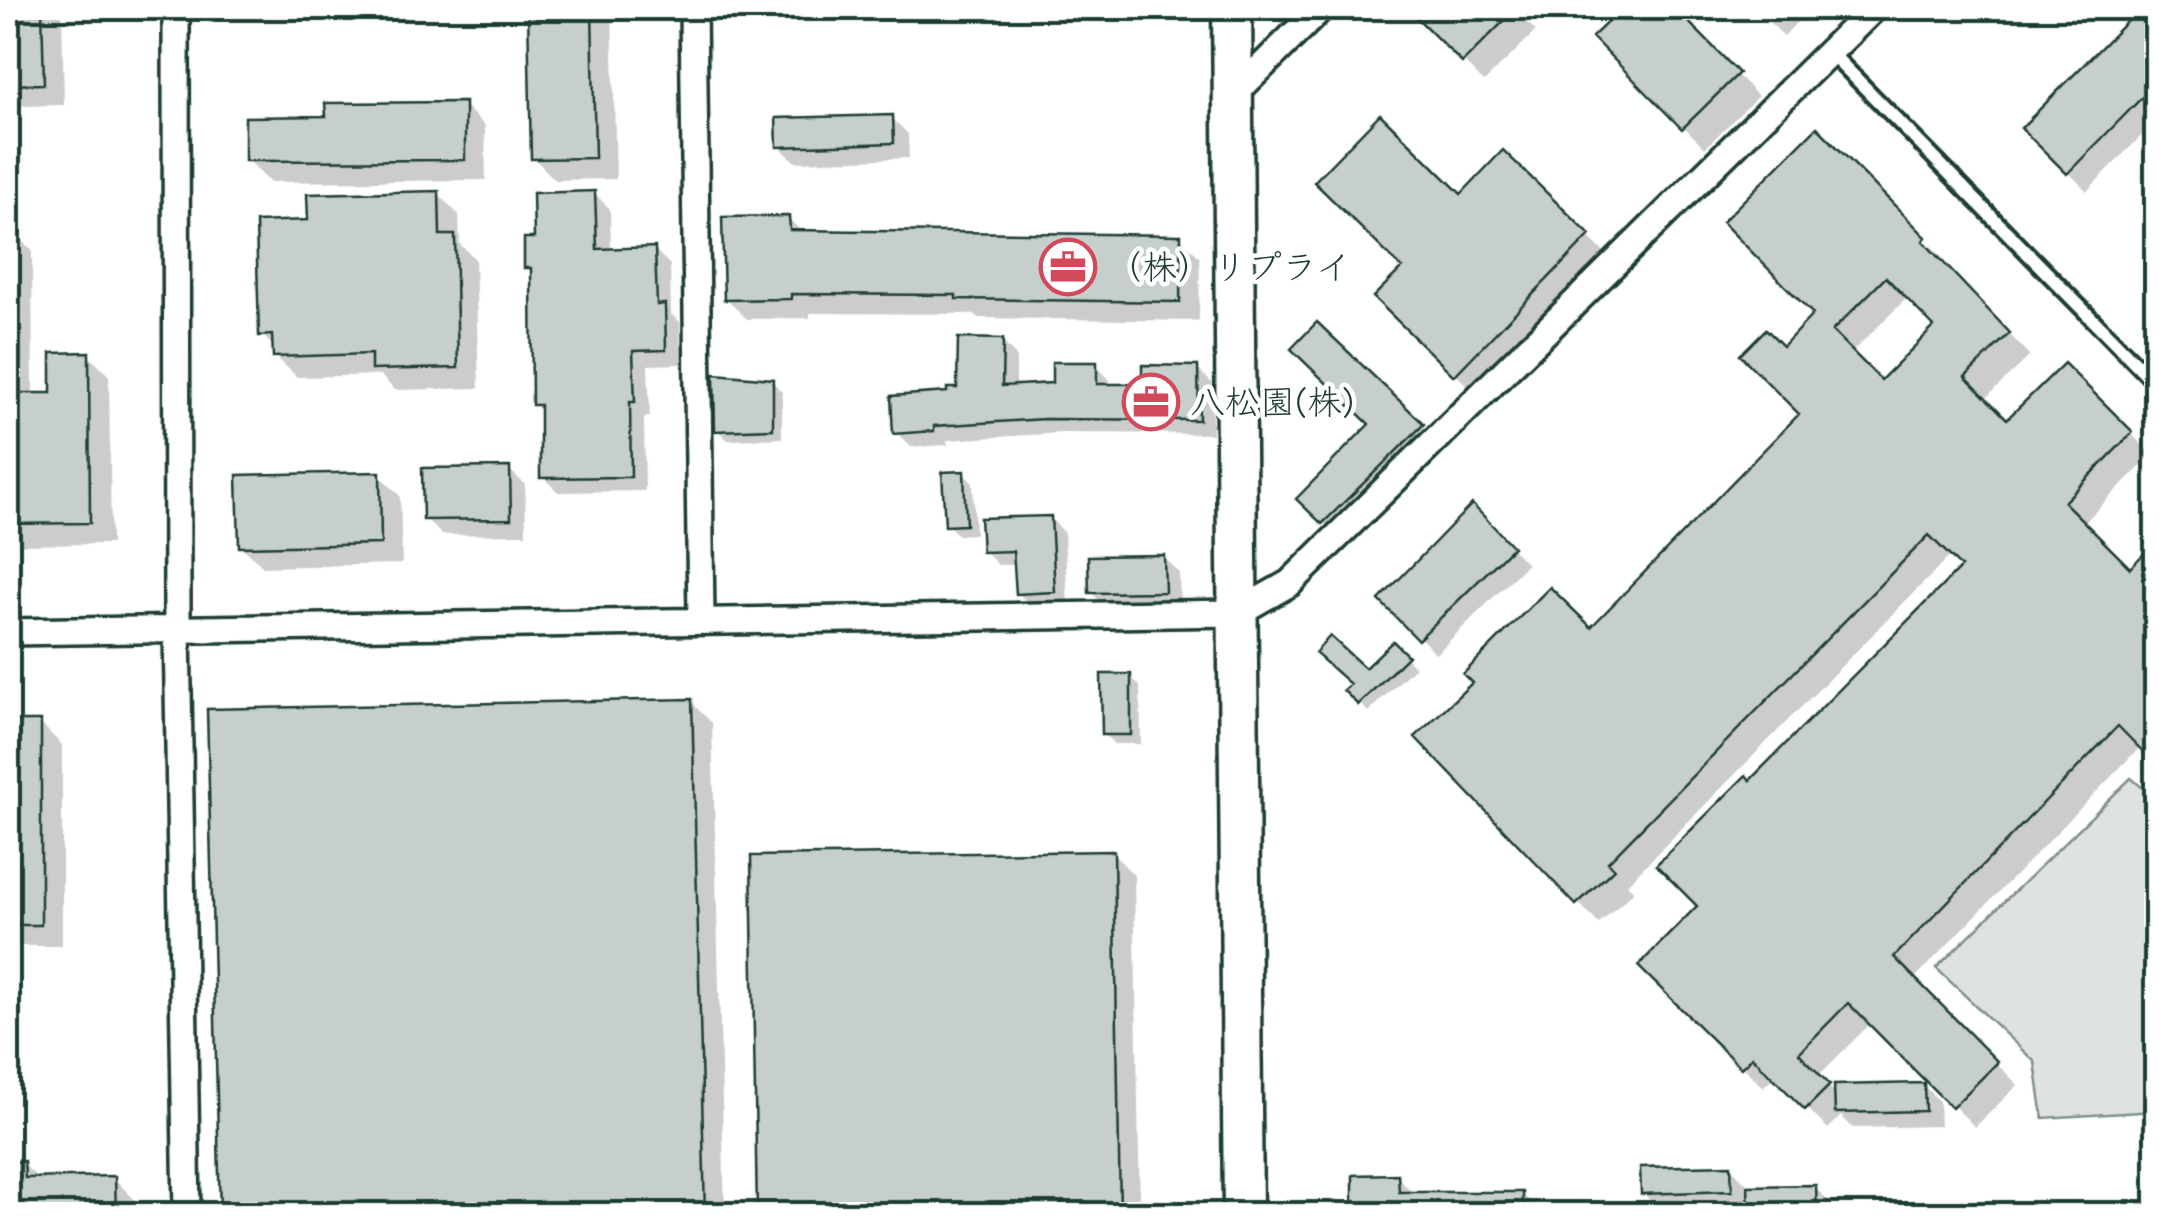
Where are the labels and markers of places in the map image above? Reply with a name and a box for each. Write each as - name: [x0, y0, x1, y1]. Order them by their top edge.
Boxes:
- office icon: （株）リプライ: [1038, 237, 1098, 297]
- place label: （株）リプライ: [1107, 247, 1351, 288]
- office icon: 八松園(株): [1121, 372, 1181, 432]
- place label: 八松園(株): [1190, 382, 1354, 423]

